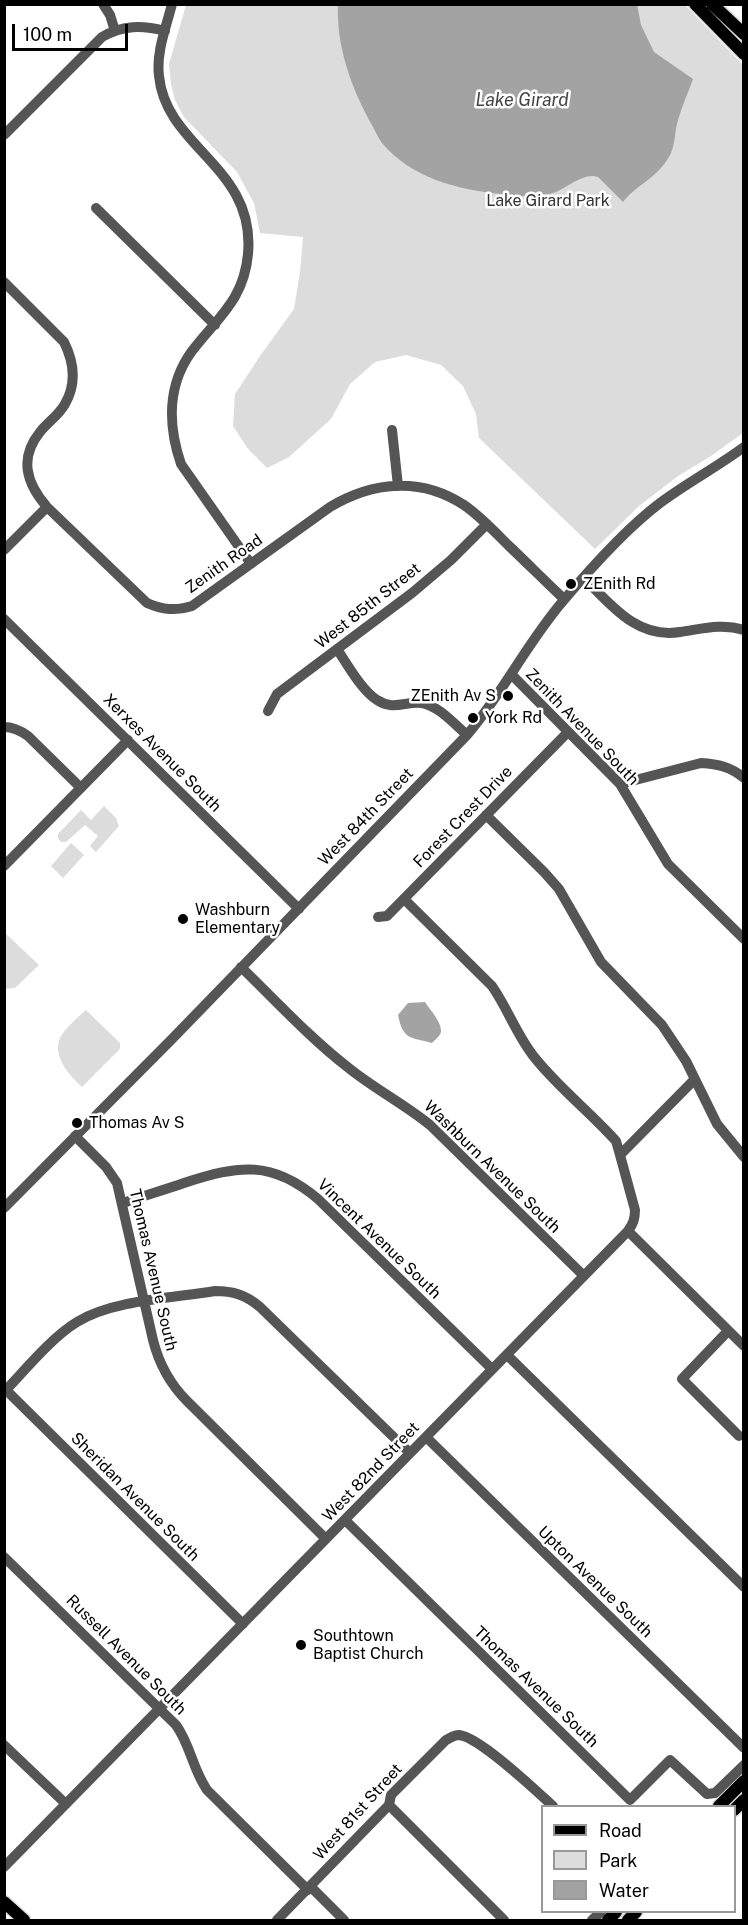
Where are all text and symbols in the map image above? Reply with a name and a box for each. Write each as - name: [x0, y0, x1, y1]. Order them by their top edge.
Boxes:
- scale bar: [15, 12, 130, 50]
- text: 100 m: [23, 24, 72, 45]
- water label: Lake Girard: [475, 89, 569, 111]
- park label: Lake Girard Park: [486, 191, 610, 211]
- street label: Zenith Road: [182, 530, 266, 598]
- street label: West 85th Street: [312, 559, 424, 653]
- place label: ZEnith Rd: [583, 574, 656, 594]
- marker: ZEnith Rd: [564, 577, 578, 591]
- street label: Zenith Avenue South: [521, 665, 643, 789]
- place label: ZEnith Av S: [410, 686, 496, 706]
- marker: ZEnith Av S: [501, 689, 515, 703]
- street label: Xerxes Avenue South: [99, 690, 225, 816]
- place label: York Rd: [485, 708, 542, 728]
- marker: York Rd: [466, 711, 480, 725]
- street label: Forest Crest Drive: [410, 762, 516, 872]
- street label: West 84th Street: [315, 764, 417, 870]
- place label: Washburn Elementary: [195, 900, 280, 938]
- marker: Washburn Elementary: [176, 912, 190, 926]
- street label: Washburn Avenue South: [420, 1097, 564, 1237]
- place label: Thomas Av S: [89, 1113, 184, 1133]
- marker: Thomas Av S: [70, 1116, 84, 1130]
- street label: Vincent Avenue South: [313, 1175, 445, 1303]
- street label: Thomas Avenue South: [125, 1187, 181, 1353]
- street label: West 82nd Street: [319, 1418, 423, 1526]
- street label: Sheridan Avenue South: [67, 1429, 203, 1565]
- street label: Upton Avenue South: [534, 1522, 656, 1642]
- street label: Russell Avenue South: [62, 1591, 190, 1719]
- street label: Thomas Avenue South: [470, 1623, 602, 1751]
- place label: Southtown Baptist Church: [313, 1626, 424, 1664]
- marker: Southtown Baptist Church: [294, 1638, 308, 1652]
- street label: West 81st Street: [310, 1760, 406, 1864]
- legend: [541, 1805, 736, 1913]
- text: Road: [599, 1820, 642, 1841]
- text: Park: [599, 1850, 637, 1871]
- text: Water: [599, 1880, 649, 1901]

